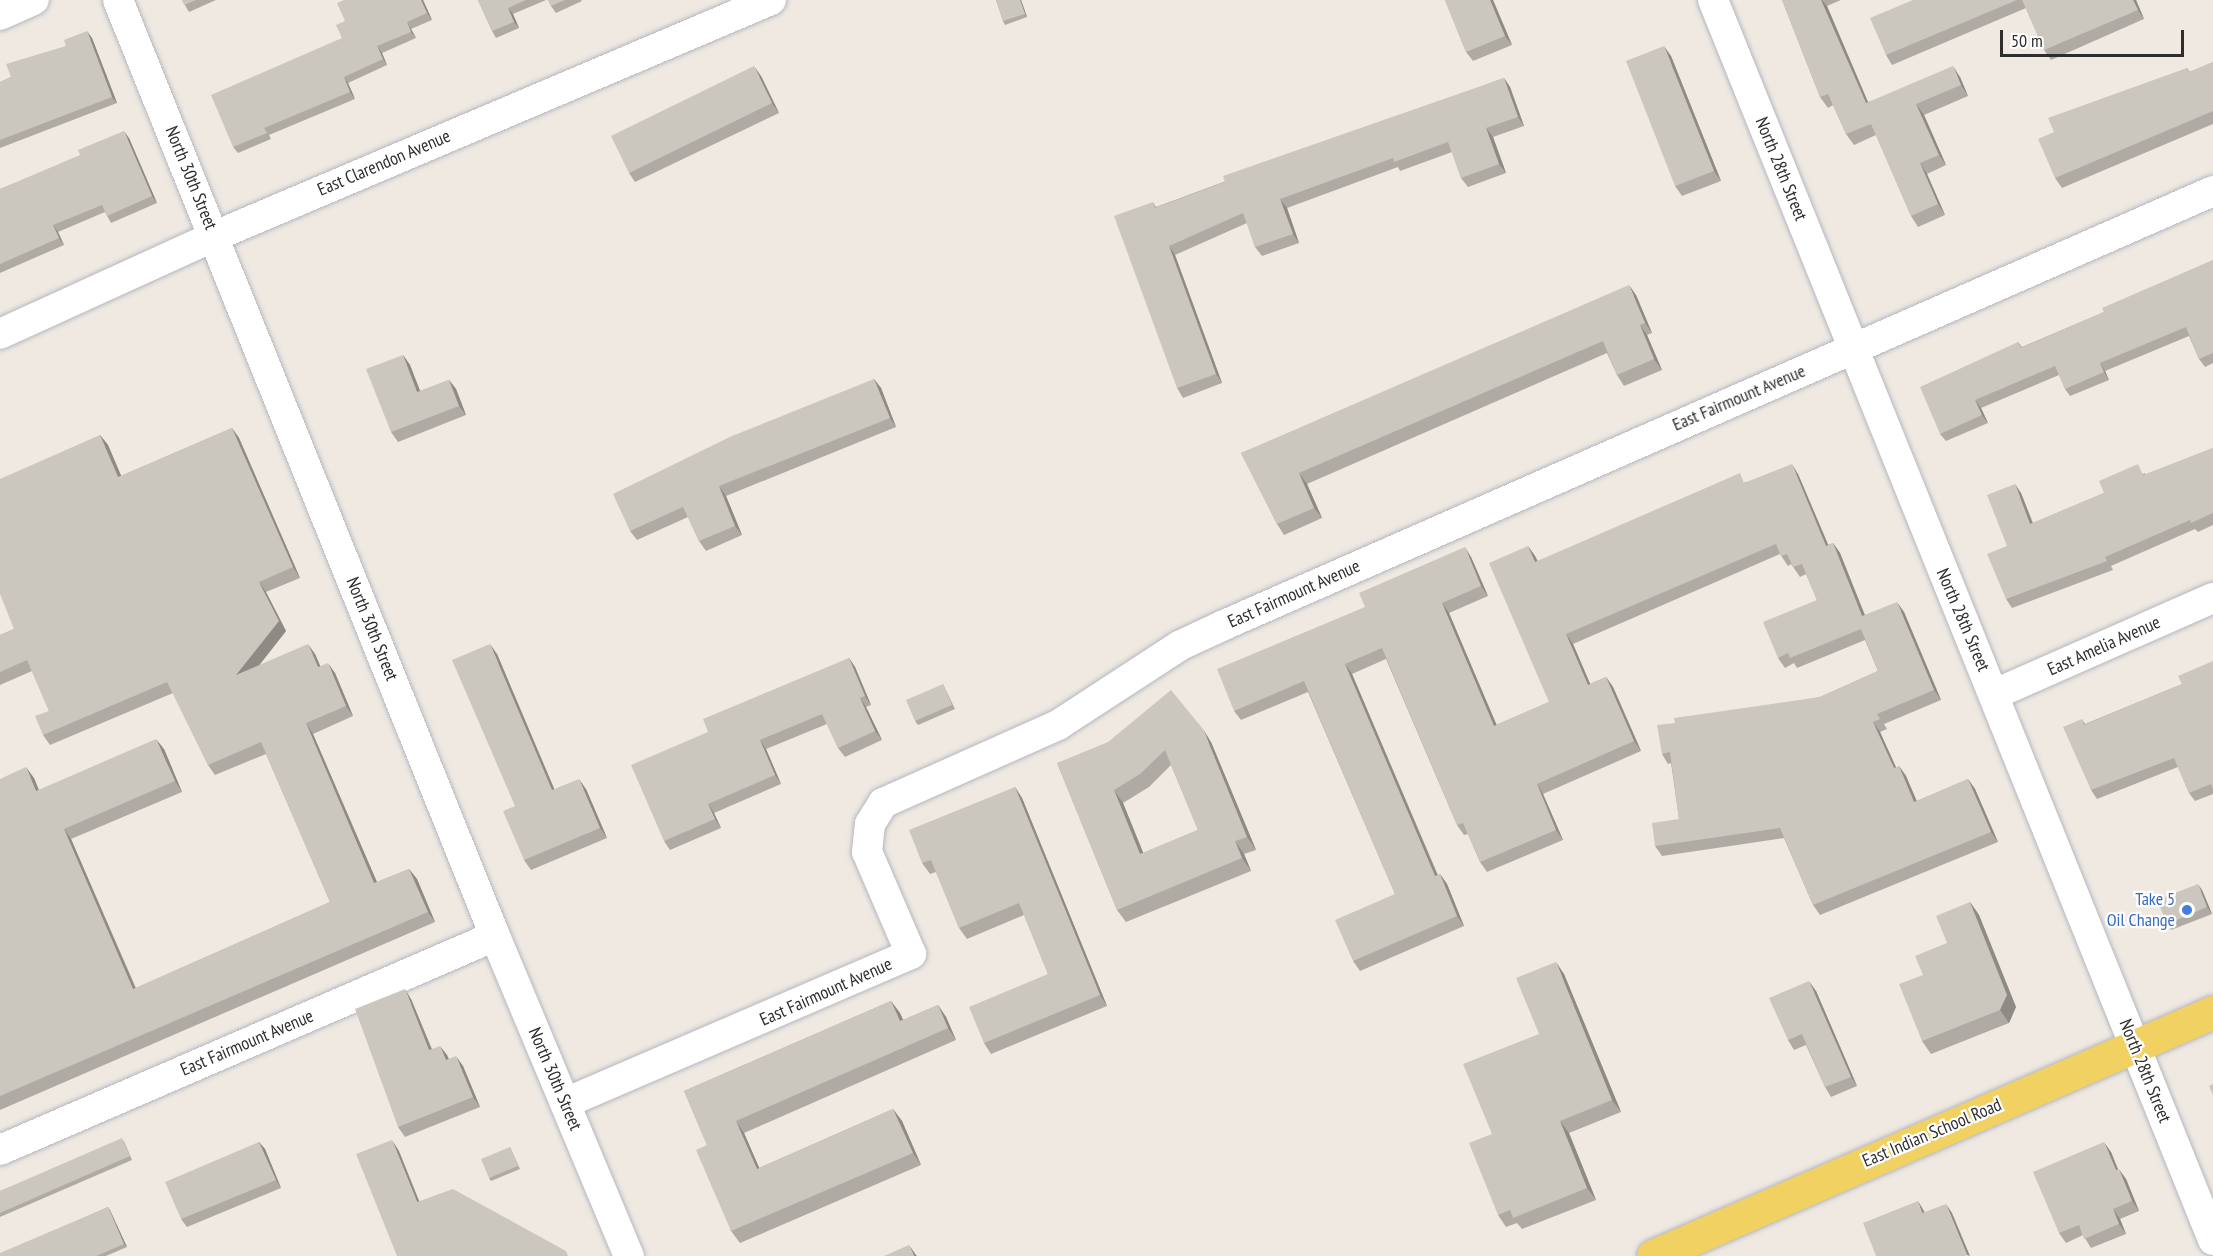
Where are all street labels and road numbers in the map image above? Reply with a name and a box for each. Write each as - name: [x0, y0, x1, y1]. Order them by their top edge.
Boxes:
- street label: North 28th Street: [1750, 114, 1812, 224]
- street label: North 30th Street: [160, 123, 222, 233]
- street label: East Clarendon Avenue: [314, 125, 454, 201]
- street label: East Fairmount Avenue: [1669, 360, 1809, 436]
- street label: East Fairmount Avenue: [1224, 555, 1364, 633]
- street label: North 28th Street: [1932, 565, 1994, 675]
- street label: North 30th Street: [341, 574, 403, 684]
- street label: East Amelia Avenue: [2044, 611, 2164, 681]
- street label: East Fairmount Avenue: [756, 953, 896, 1031]
- street label: East Fairmount Avenue: [177, 1005, 317, 1081]
- street label: North 28th Street: [2114, 1016, 2176, 1126]
- street label: North 30th Street: [524, 1024, 586, 1134]
- street label: East Indian School Road: [1859, 1094, 2005, 1172]

